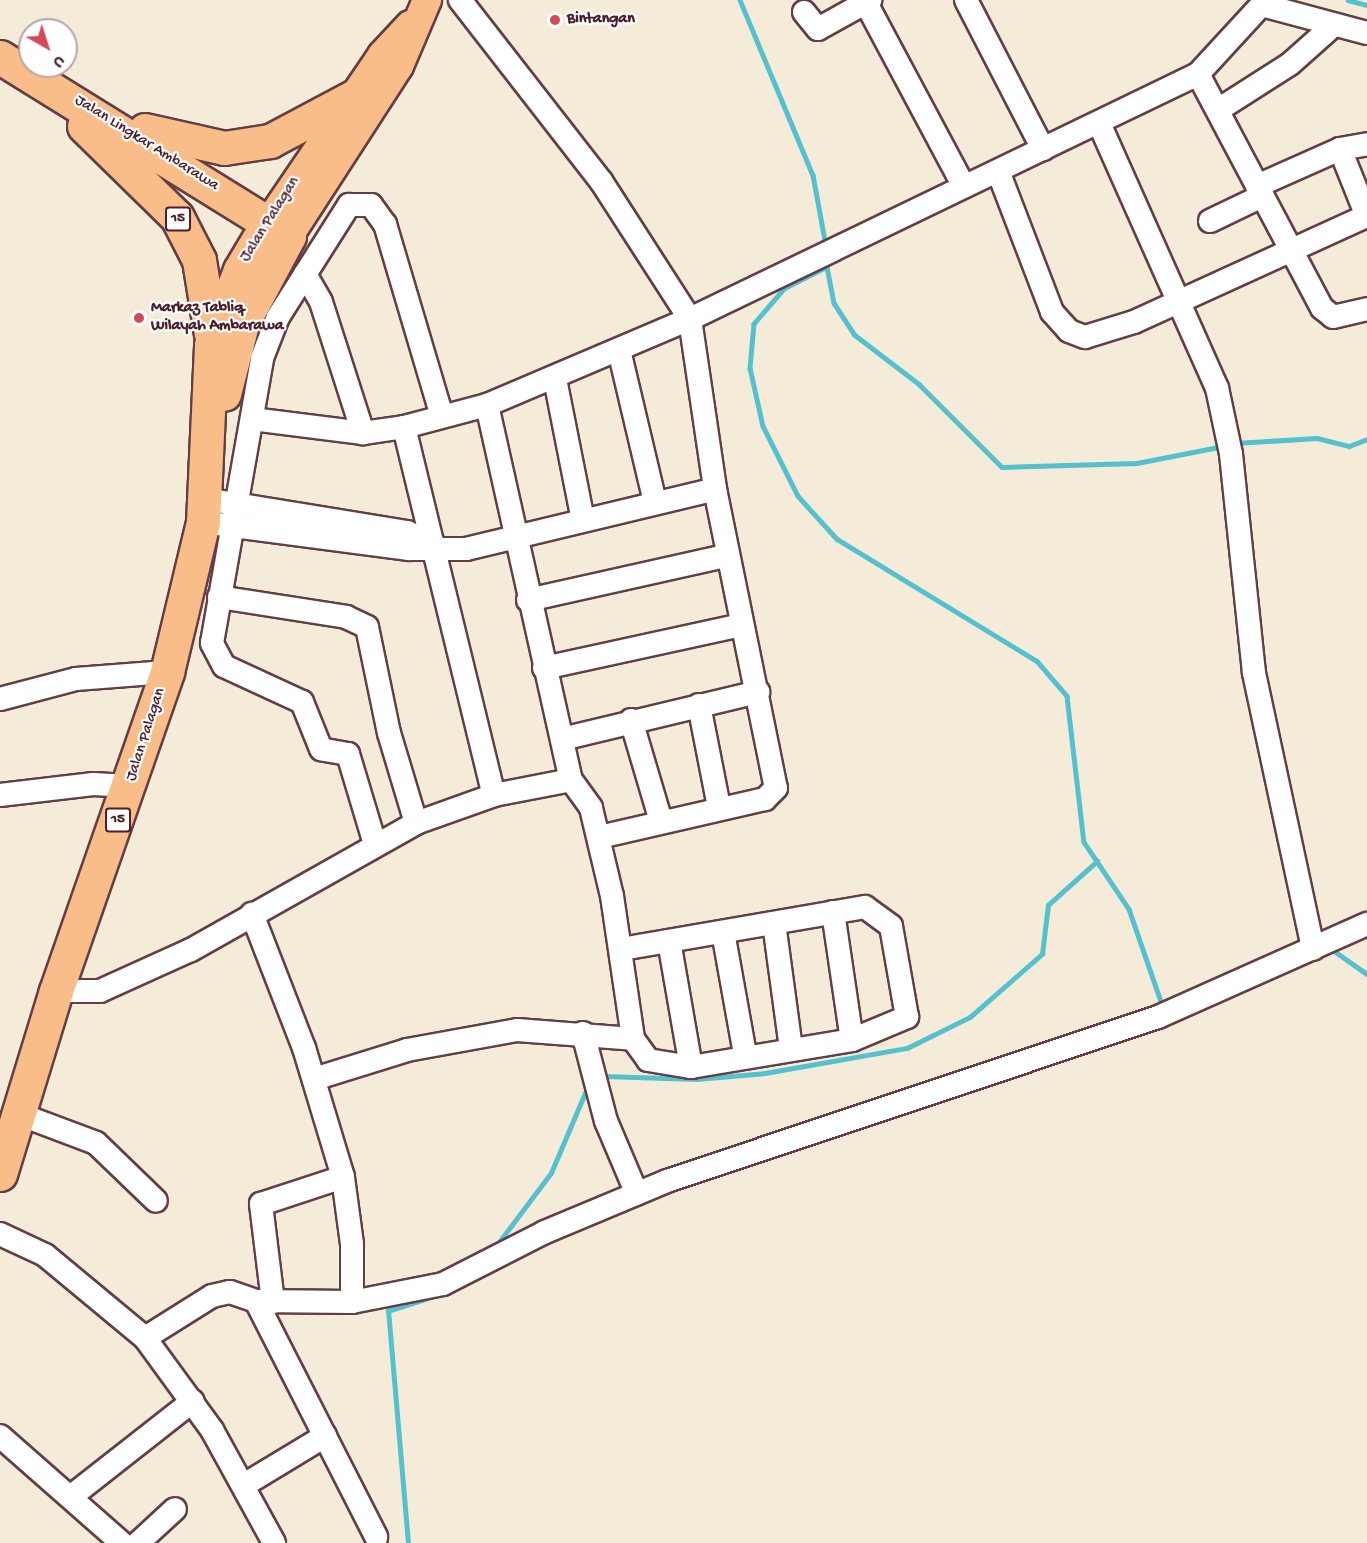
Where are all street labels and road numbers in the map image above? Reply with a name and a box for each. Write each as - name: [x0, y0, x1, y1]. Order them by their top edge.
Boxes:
- street label: Jalan Lingkar Ambarawa: [70, 92, 222, 196]
- street label: Jalan Palagan: [237, 174, 305, 266]
- road number: 15: [164, 207, 192, 231]
- street label: Jalan Palagan: [123, 686, 171, 784]
- road number: 15: [104, 808, 132, 832]

